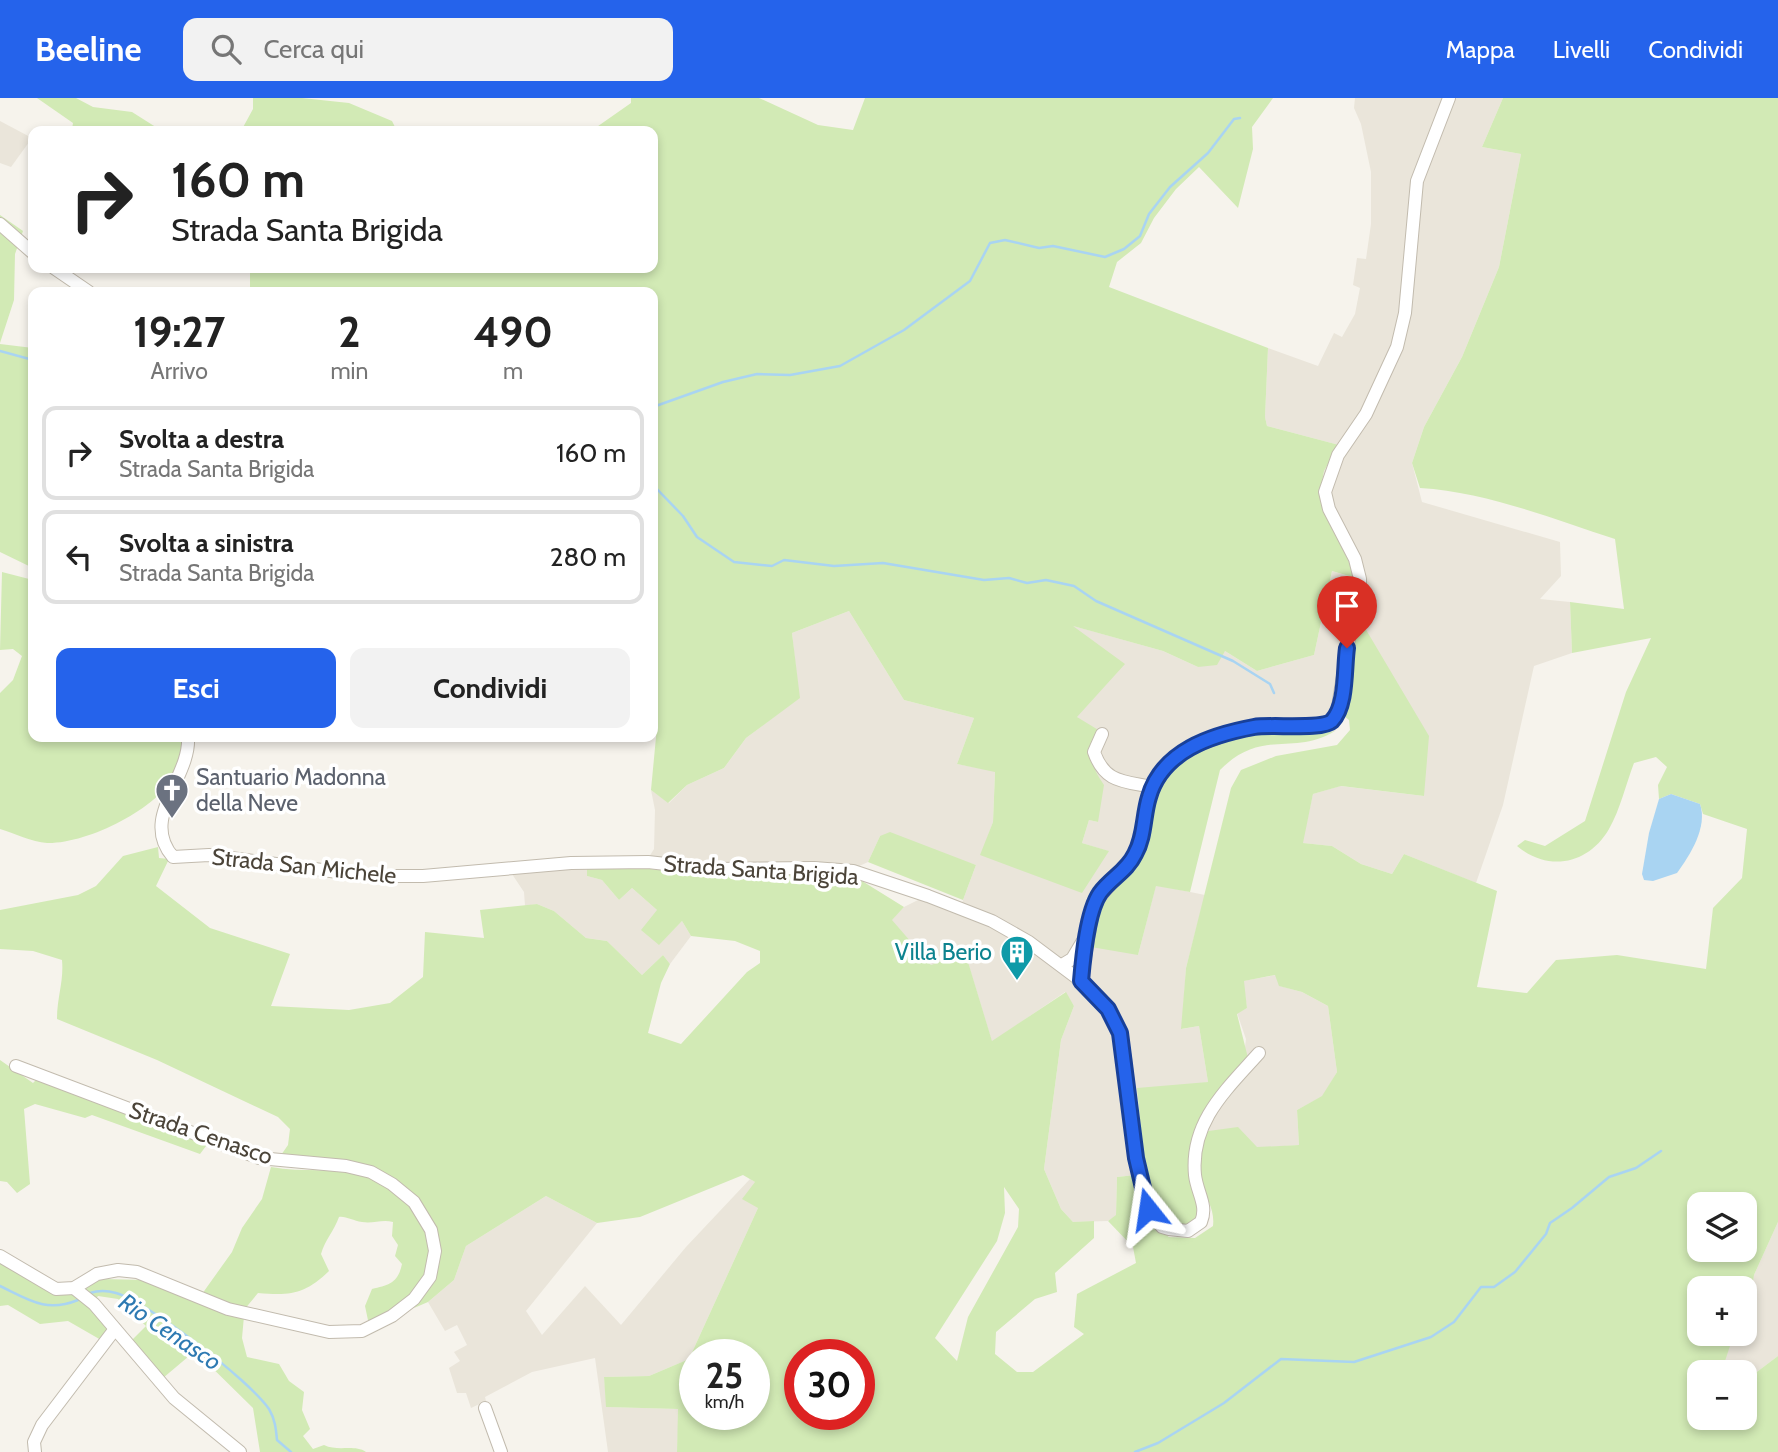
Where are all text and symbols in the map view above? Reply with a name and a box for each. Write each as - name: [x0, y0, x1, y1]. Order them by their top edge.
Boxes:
- search box: [183, 18, 673, 81]
- text: Beeline: [35, 29, 141, 69]
- icon: search: [207, 30, 245, 68]
- text: Cerca qui: [263, 33, 364, 65]
- text: Mappa: [1446, 35, 1515, 64]
- text: Livelli: [1553, 35, 1610, 64]
- text: Condividi: [1648, 35, 1743, 64]
- text: 160 m: [171, 150, 305, 209]
- icon: right: [56, 154, 147, 245]
- text: Strada Santa Brigida: [171, 210, 443, 249]
- text: 19:27: [133, 306, 225, 358]
- text: 2: [338, 306, 360, 358]
- text: 490: [473, 306, 553, 358]
- text: Arrivo: [151, 357, 208, 385]
- text: min: [330, 357, 368, 385]
- text: m: [503, 357, 523, 385]
- text: Svolta a destra: [119, 423, 284, 455]
- icon: right: [60, 434, 98, 472]
- text: 160 m: [556, 437, 626, 469]
- text: Strada Santa Brigida: [119, 455, 314, 483]
- text: Svolta a sinistra: [119, 527, 294, 559]
- icon: left: [60, 538, 98, 576]
- text: 280 m: [550, 541, 626, 573]
- text: Strada Santa Brigida: [119, 559, 314, 587]
- pin: [1317, 576, 1377, 648]
- icon: arrive: [1328, 587, 1366, 625]
- button: Esci: [56, 648, 336, 728]
- button: Condividi: [350, 648, 630, 728]
- place label: Santuario Madonna della Neve: [196, 763, 386, 817]
- church icon: Santuario Madonna della Neve: [153, 771, 191, 820]
- street label: Strada San Michele: [210, 842, 398, 890]
- street label: Strada Santa Brigida: [663, 849, 859, 891]
- building icon: Villa Berio: [998, 933, 1036, 982]
- place label: Villa Berio: [895, 938, 992, 966]
- street label: Strada Cenasco: [126, 1095, 276, 1171]
- position arrow: [1111, 1172, 1185, 1246]
- map controls: [1687, 1192, 1757, 1430]
- button: layers: [1687, 1192, 1757, 1262]
- button: +: [1687, 1276, 1757, 1346]
- water label: Rio Cenasco: [114, 1287, 227, 1376]
- speed limit sign: 30: [784, 1339, 875, 1430]
- text: 25: [706, 1354, 743, 1397]
- button: −: [1687, 1360, 1757, 1430]
- text: km/h: [705, 1391, 744, 1413]

